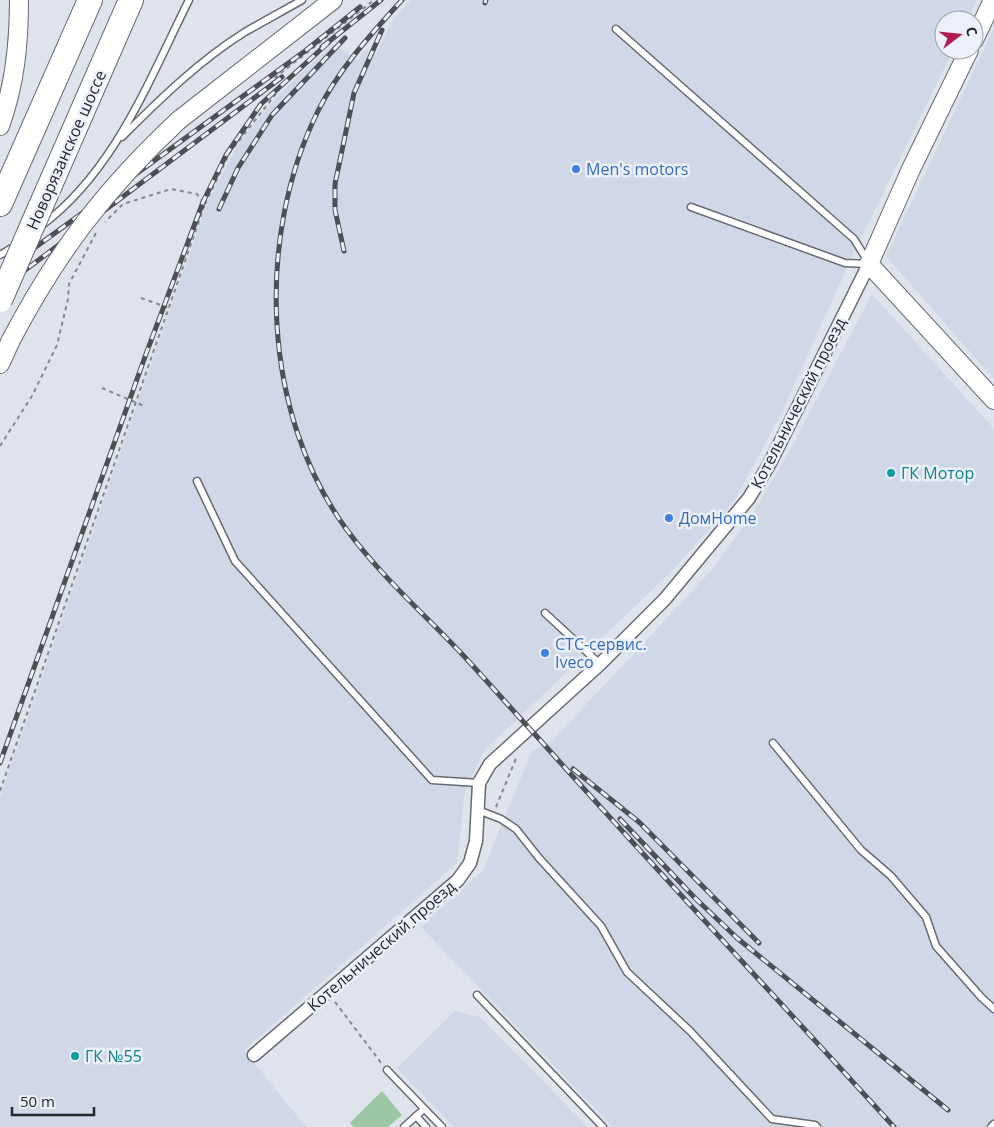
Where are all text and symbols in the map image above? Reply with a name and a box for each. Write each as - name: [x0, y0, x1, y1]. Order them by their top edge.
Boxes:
- north arrow: [934, 10, 984, 60]
- text: С: [962, 24, 982, 38]
- street label: Новорязанское шоссе: [21, 67, 111, 233]
- place label: Men's motors: [586, 158, 688, 180]
- marker: Men's motors: [570, 163, 582, 175]
- street label: Котельнический проезд: [745, 314, 851, 492]
- place label: ГК Мотор: [901, 462, 974, 484]
- marker: ГК Мотор: [885, 467, 897, 479]
- place label: ДомHome: [679, 507, 757, 529]
- marker: ДомHome: [663, 512, 675, 524]
- place label: СТС-сервис. Iveco: [555, 633, 647, 673]
- marker: СТС-сервис. Iveco: [539, 647, 551, 659]
- street label: Котельнический проезд: [302, 876, 460, 1016]
- place label: ГК №55: [85, 1045, 142, 1067]
- marker: ГК №55: [69, 1050, 81, 1062]
- scale bar: [12, 1084, 95, 1116]
- text: 50 m: [20, 1091, 55, 1111]

